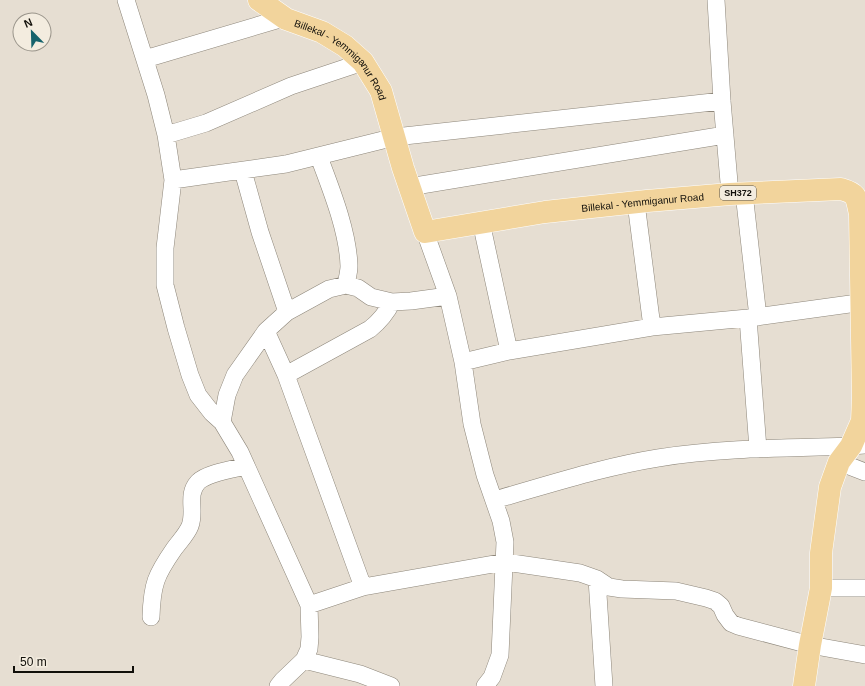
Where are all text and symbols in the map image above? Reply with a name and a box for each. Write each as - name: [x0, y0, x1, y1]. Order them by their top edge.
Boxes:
- north arrow: [12, 12, 52, 52]
- text: N: [22, 16, 34, 30]
- street label: Billekal - Yemmiganur Road: [293, 18, 388, 101]
- road number: SH372: [720, 186, 756, 200]
- street label: Billekal - Yemmiganur Road: [581, 191, 704, 214]
- scale bar: [14, 648, 133, 674]
- text: 50 m: [20, 655, 47, 669]

